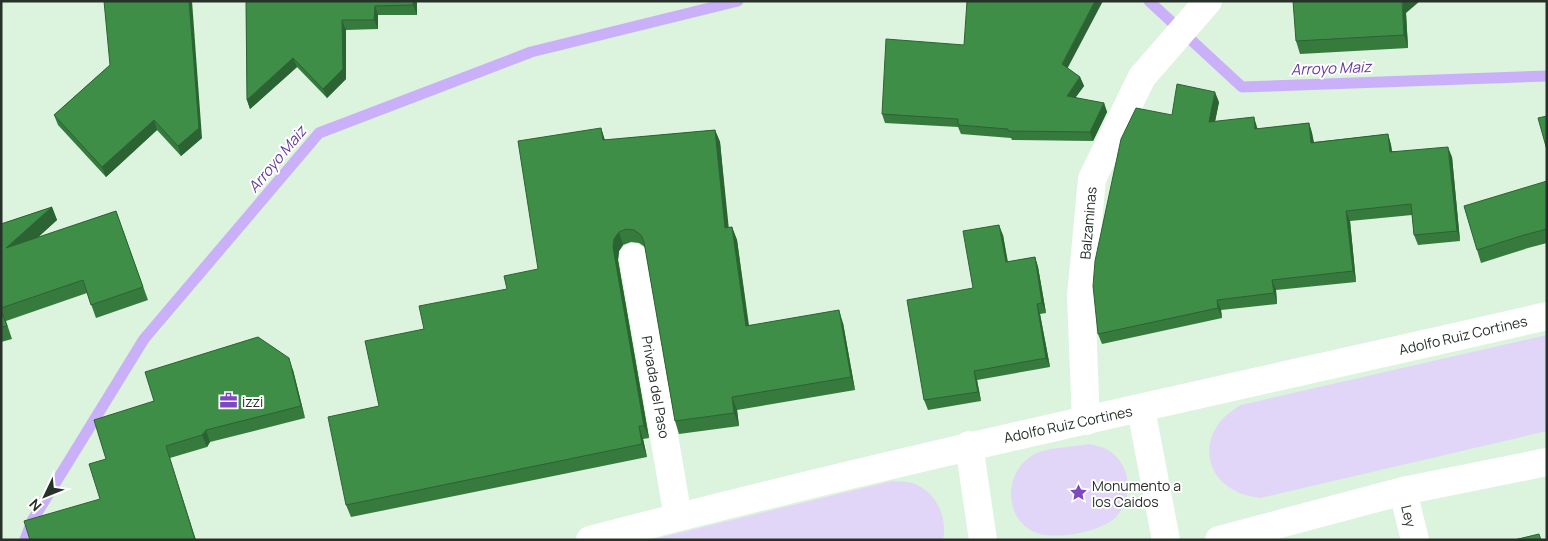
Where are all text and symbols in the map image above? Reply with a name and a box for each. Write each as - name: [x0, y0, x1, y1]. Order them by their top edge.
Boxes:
- water label: Arroyo Maiz: [1290, 56, 1374, 80]
- water label: Arroyo Maiz: [243, 120, 312, 197]
- street label: Balzaminas: [1075, 186, 1101, 260]
- street label: Adolfo Ruiz Cortines: [1397, 311, 1529, 359]
- street label: Privada del Paso: [638, 334, 674, 440]
- office icon: izzi: [218, 391, 238, 411]
- place label: izzi: [242, 392, 263, 411]
- street label: Adolfo Ruiz Cortines: [1002, 401, 1134, 447]
- north arrow: [20, 471, 70, 521]
- place label: Monumento a los Caidos: [1092, 476, 1181, 511]
- place icon: Monumento a los Caidos: [1068, 483, 1088, 503]
- text: N: [25, 495, 46, 515]
- street label: Ley: [1397, 503, 1421, 530]

